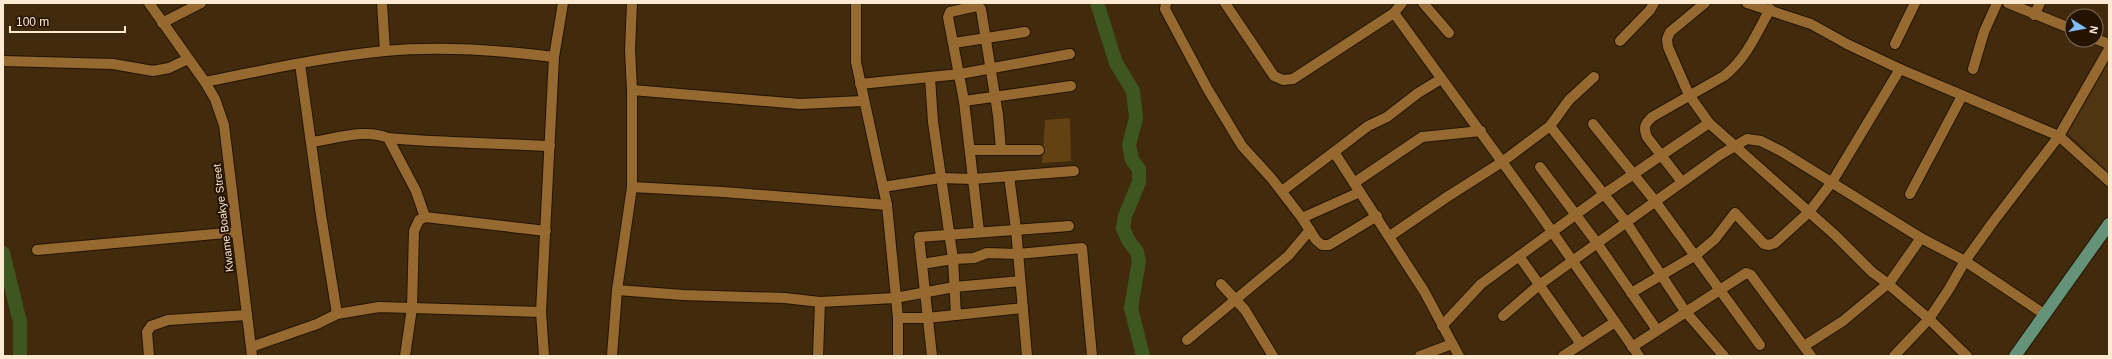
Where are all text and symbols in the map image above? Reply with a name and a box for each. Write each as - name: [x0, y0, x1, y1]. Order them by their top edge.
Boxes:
- scale bar: [10, 8, 125, 34]
- north arrow: [2064, 8, 2104, 48]
- text: 100 m: [16, 15, 49, 29]
- text: N: [2087, 25, 2100, 35]
- street label: Kwame Boakye Street: [210, 163, 236, 273]

